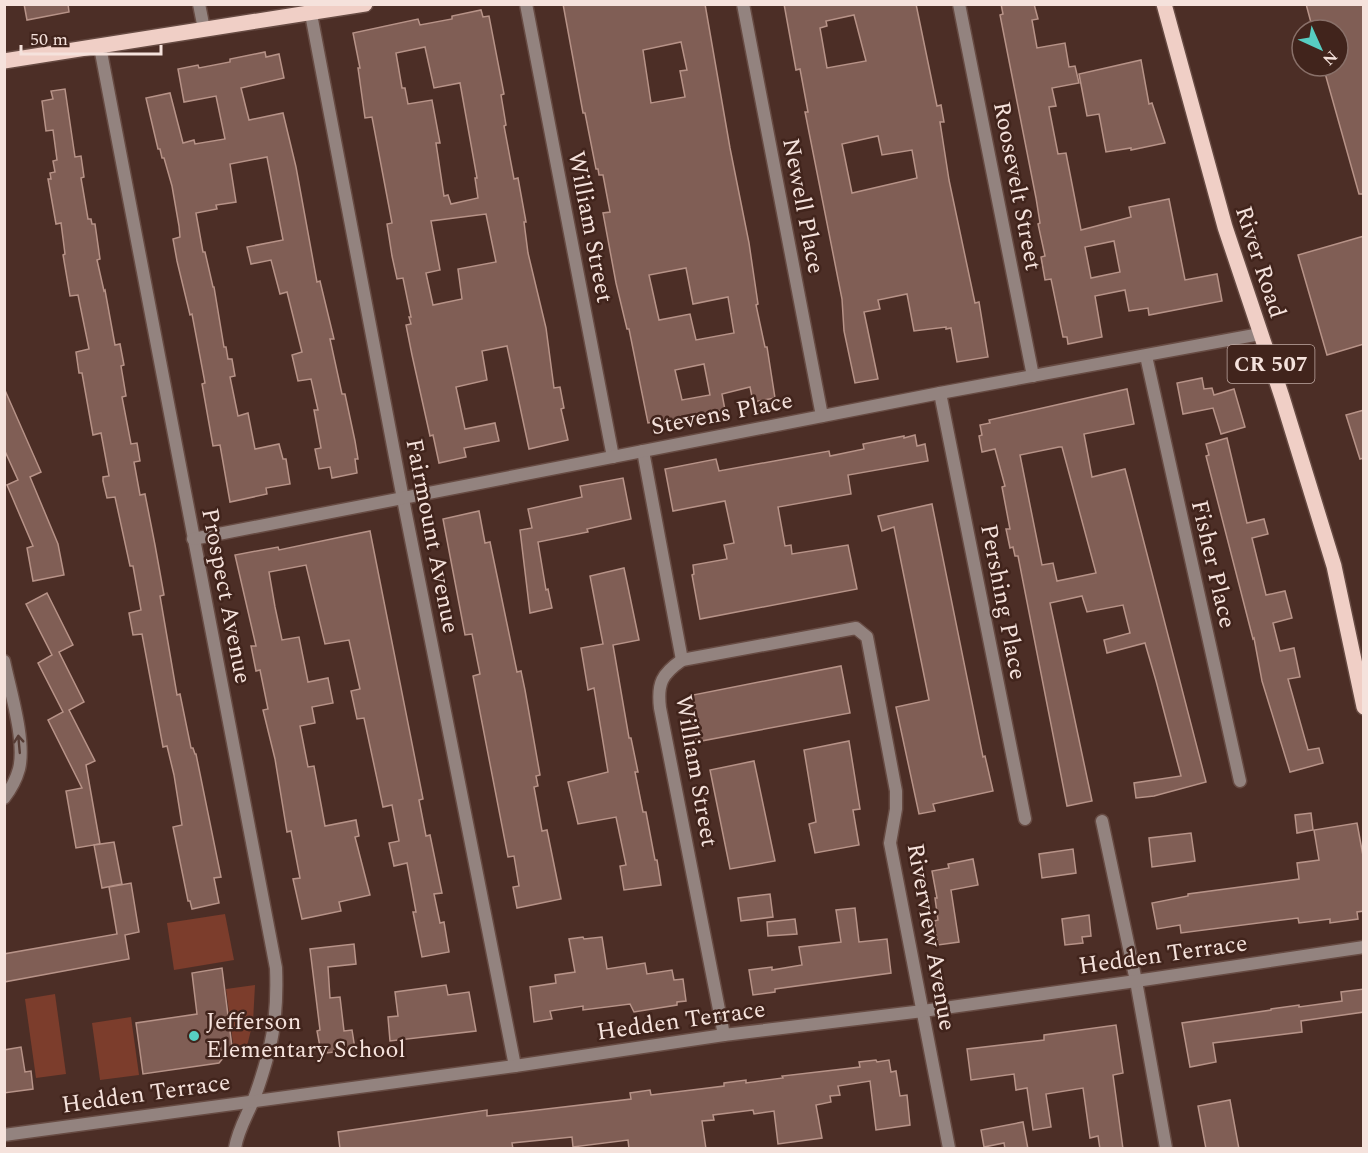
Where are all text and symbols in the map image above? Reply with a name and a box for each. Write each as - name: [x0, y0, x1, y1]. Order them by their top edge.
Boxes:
- scale bar: [21, 18, 160, 56]
- north arrow: [1290, 18, 1350, 78]
- text: 50 m: [30, 26, 68, 53]
- text: N: [1317, 45, 1343, 71]
- street label: Roosevelt Street: [983, 98, 1051, 274]
- street label: Newell Place: [772, 135, 834, 277]
- street label: William Street: [558, 148, 622, 306]
- street label: River Road: [1225, 201, 1295, 323]
- road number: CR 507: [1228, 345, 1314, 383]
- street label: Stevens Place: [648, 383, 796, 445]
- street label: Fairmount Avenue: [395, 435, 469, 637]
- street label: Fisher Place: [1181, 496, 1245, 632]
- street label: Prospect Avenue: [191, 505, 261, 687]
- street label: Pershing Place: [970, 521, 1036, 683]
- street label: William Street: [665, 692, 727, 850]
- one-way arrow: [13, 734, 24, 754]
- street label: Riverview Avenue: [897, 840, 965, 1034]
- street label: Hedden Terrace: [1076, 925, 1250, 985]
- street label: Hedden Terrace: [594, 991, 768, 1051]
- place label: Jefferson Elementary School: [206, 1004, 406, 1068]
- marker: Jefferson Elementary School: [187, 1029, 201, 1043]
- street label: Hedden Terrace: [59, 1064, 233, 1124]

